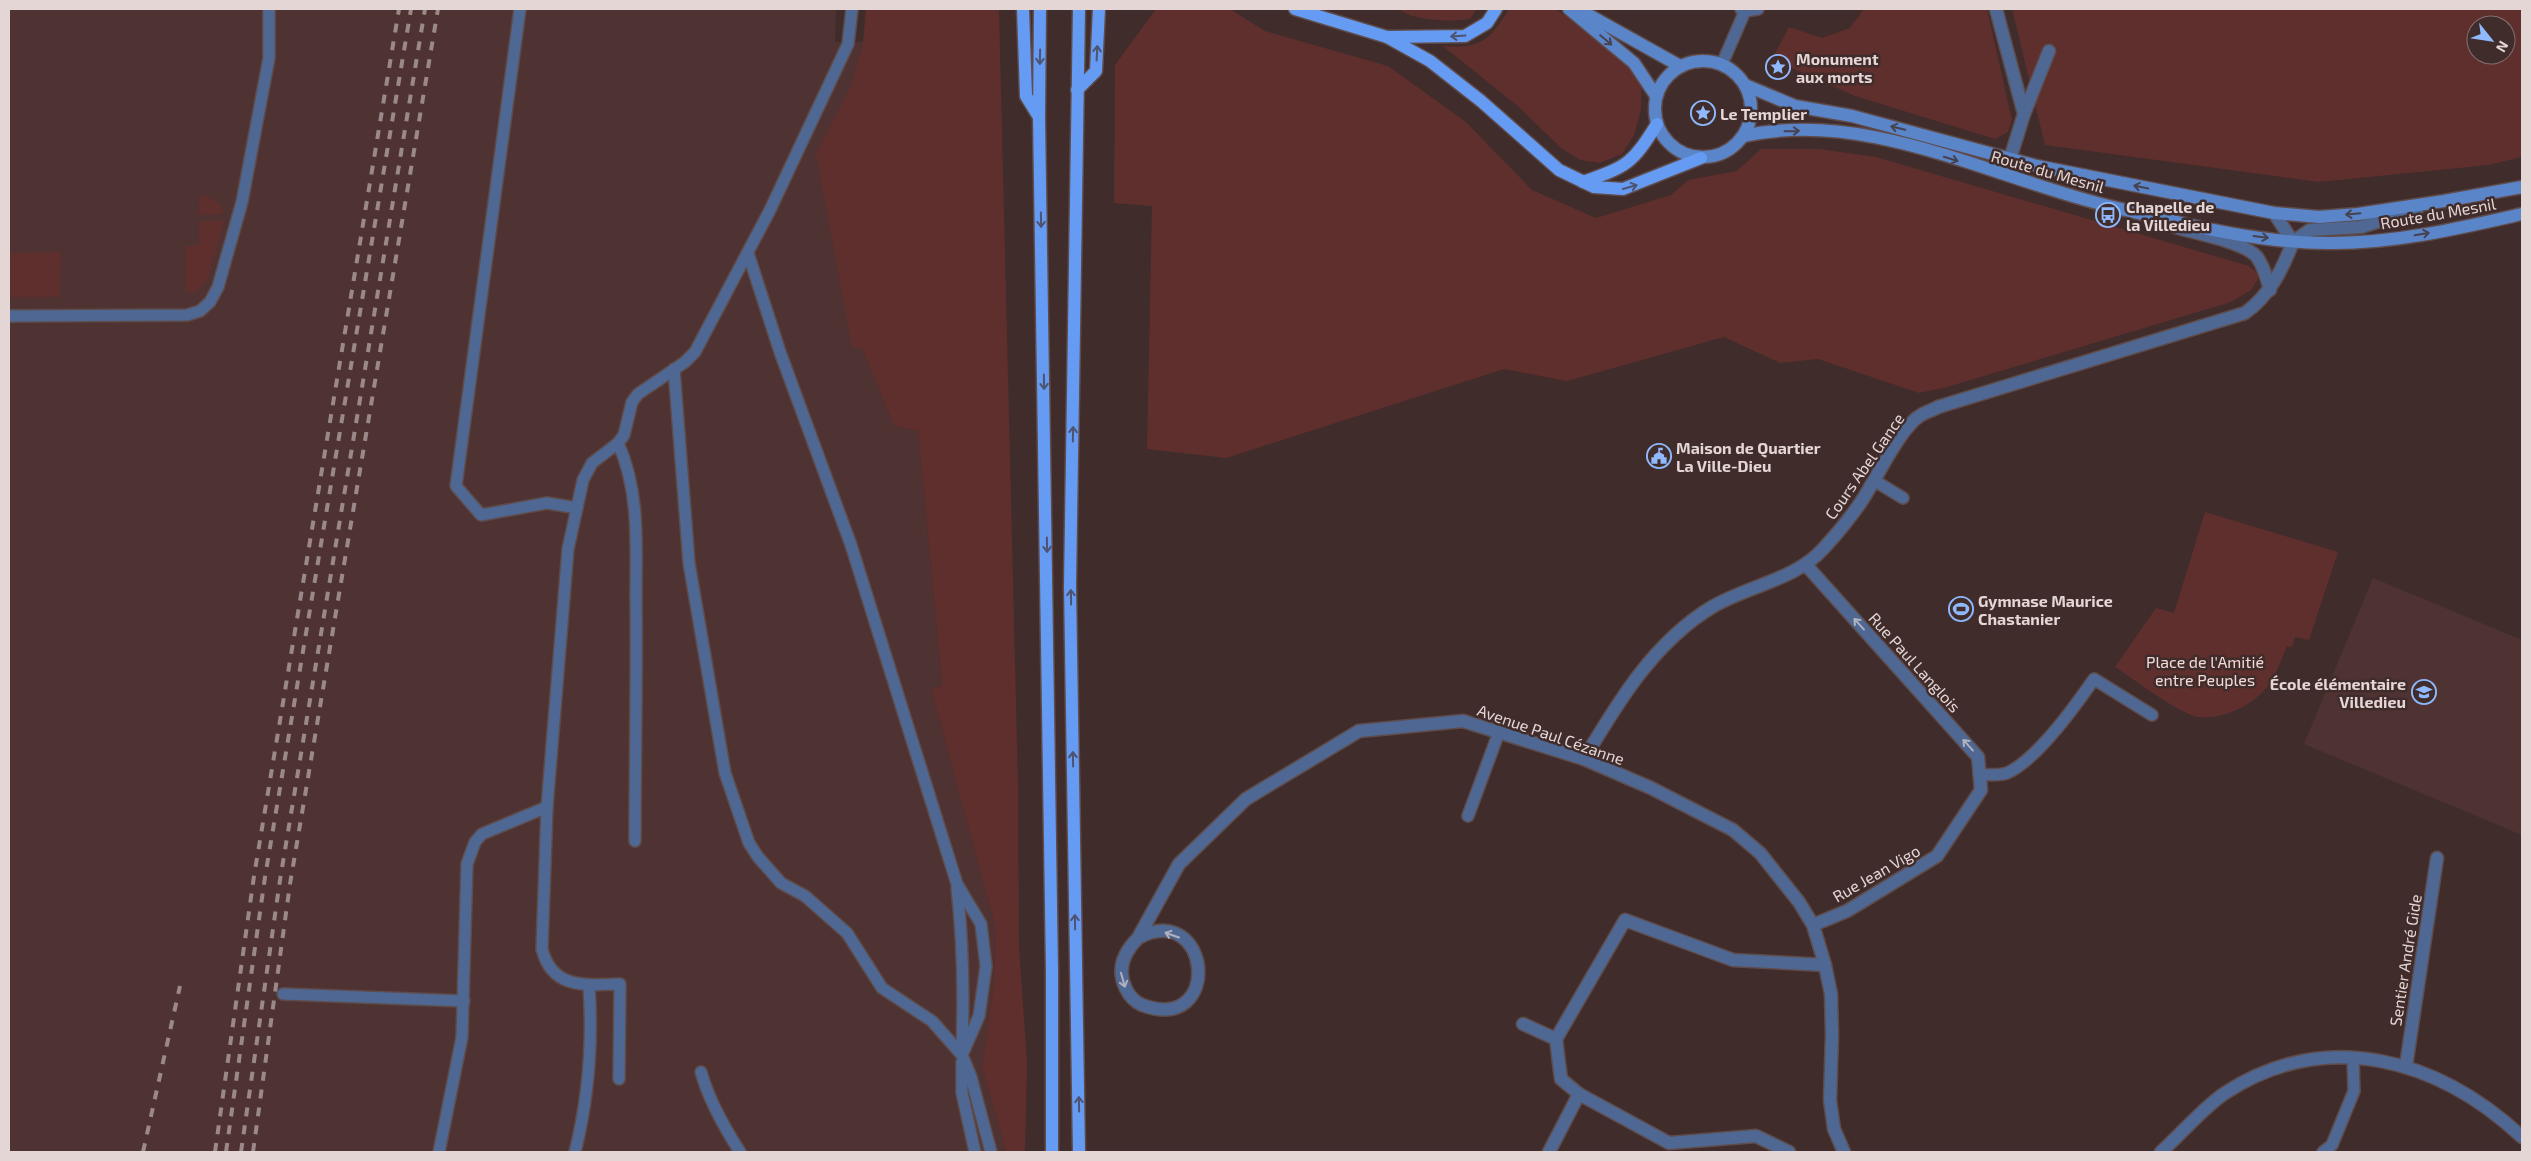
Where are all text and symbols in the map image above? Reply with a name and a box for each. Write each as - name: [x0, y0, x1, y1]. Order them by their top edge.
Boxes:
- north arrow: [2466, 15, 2516, 65]
- one-way arrow: [1451, 31, 1467, 40]
- one-way arrow: [1600, 34, 1613, 46]
- text: N: [2493, 38, 2513, 55]
- one-way arrow: [1092, 45, 1101, 61]
- one-way arrow: [1035, 49, 1045, 65]
- place label: Monument aux morts: [1796, 49, 1879, 86]
- place icon: Monument aux morts: [1765, 54, 1791, 80]
- place icon: Le Templier: [1690, 100, 1716, 126]
- place label: Le Templier: [1720, 104, 1807, 123]
- one-way arrow: [1891, 123, 1907, 132]
- one-way arrow: [1784, 126, 1800, 135]
- street label: Route du Mesnil: [1989, 146, 2107, 196]
- one-way arrow: [1943, 154, 1959, 164]
- one-way arrow: [1622, 181, 1638, 191]
- one-way arrow: [2134, 182, 2150, 191]
- street label: Route du Mesnil: [2379, 193, 2497, 233]
- place label: Chapelle de la Villedieu: [2126, 197, 2214, 234]
- bus stop icon: Chapelle de la Villedieu: [2095, 202, 2121, 228]
- one-way arrow: [2346, 209, 2362, 219]
- one-way arrow: [1036, 212, 1046, 228]
- one-way arrow: [2414, 229, 2430, 239]
- one-way arrow: [2252, 232, 2268, 242]
- one-way arrow: [1039, 374, 1049, 390]
- street label: Cours Abel Gance: [1820, 409, 1908, 523]
- one-way arrow: [1068, 427, 1077, 443]
- place label: Maison de Quartier La Ville-Dieu: [1676, 438, 1821, 475]
- public building icon: Maison de Quartier La Ville-Dieu: [1646, 443, 1672, 469]
- one-way arrow: [1042, 536, 1052, 553]
- one-way arrow: [1066, 589, 1075, 605]
- place label: Gymnase Maurice Chastanier: [1978, 591, 2113, 628]
- sports icon: Gymnase Maurice Chastanier: [1948, 596, 1974, 622]
- street label: Rue Paul Langlois: [1865, 608, 1965, 716]
- one-way arrow: [1854, 618, 1865, 631]
- park label: Place de l'Amitié entre Peuples: [2146, 652, 2264, 689]
- place label: École élémentaire Villedieu: [2270, 674, 2406, 711]
- school or university icon: École élémentaire Villedieu: [2411, 679, 2437, 705]
- street label: Avenue Paul Cézanne: [1475, 700, 1627, 768]
- one-way arrow: [1962, 739, 1974, 752]
- one-way arrow: [1068, 751, 1078, 768]
- street label: Rue Jean Vigo: [1829, 840, 1923, 906]
- street label: Sentier André Gide: [2385, 893, 2425, 1027]
- one-way arrow: [1071, 914, 1080, 930]
- one-way arrow: [1164, 929, 1180, 939]
- one-way arrow: [1119, 972, 1129, 988]
- one-way arrow: [1074, 1096, 1083, 1112]

